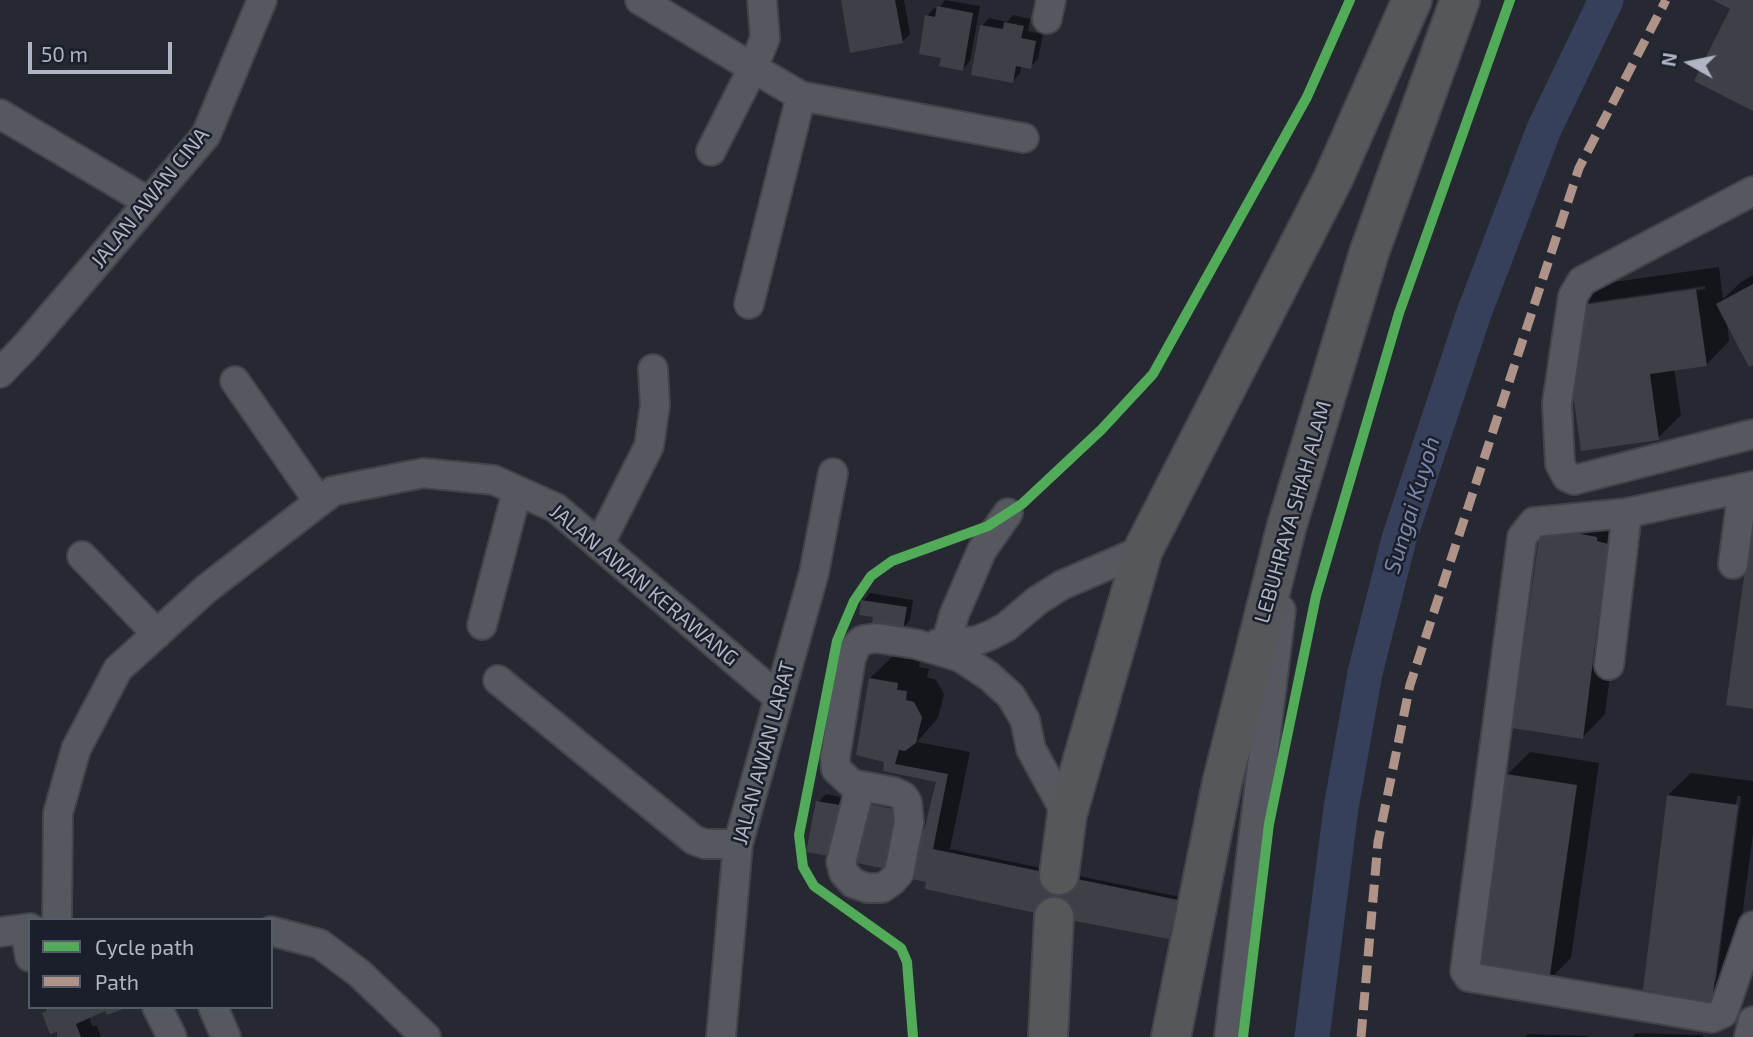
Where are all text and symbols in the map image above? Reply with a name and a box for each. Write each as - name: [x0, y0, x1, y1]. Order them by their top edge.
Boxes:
- scale bar: [32, 28, 175, 72]
- north arrow: [1655, 28, 1725, 98]
- text: 50 m: [41, 41, 88, 66]
- text: N: [1656, 51, 1681, 68]
- street label: JALAN AWAN CINA: [86, 123, 214, 273]
- street label: LEBUHRAYA SHAH ALAM: [1249, 398, 1337, 626]
- water label: Sungai Kuyoh: [1378, 433, 1446, 577]
- street label: JALAN AWAN KERAWANG: [545, 499, 743, 671]
- street label: JALAN AWAN LARAT: [727, 658, 801, 848]
- legend: [28, 918, 273, 1009]
- text: Cycle path: [95, 934, 194, 959]
- text: Path: [95, 969, 139, 994]

